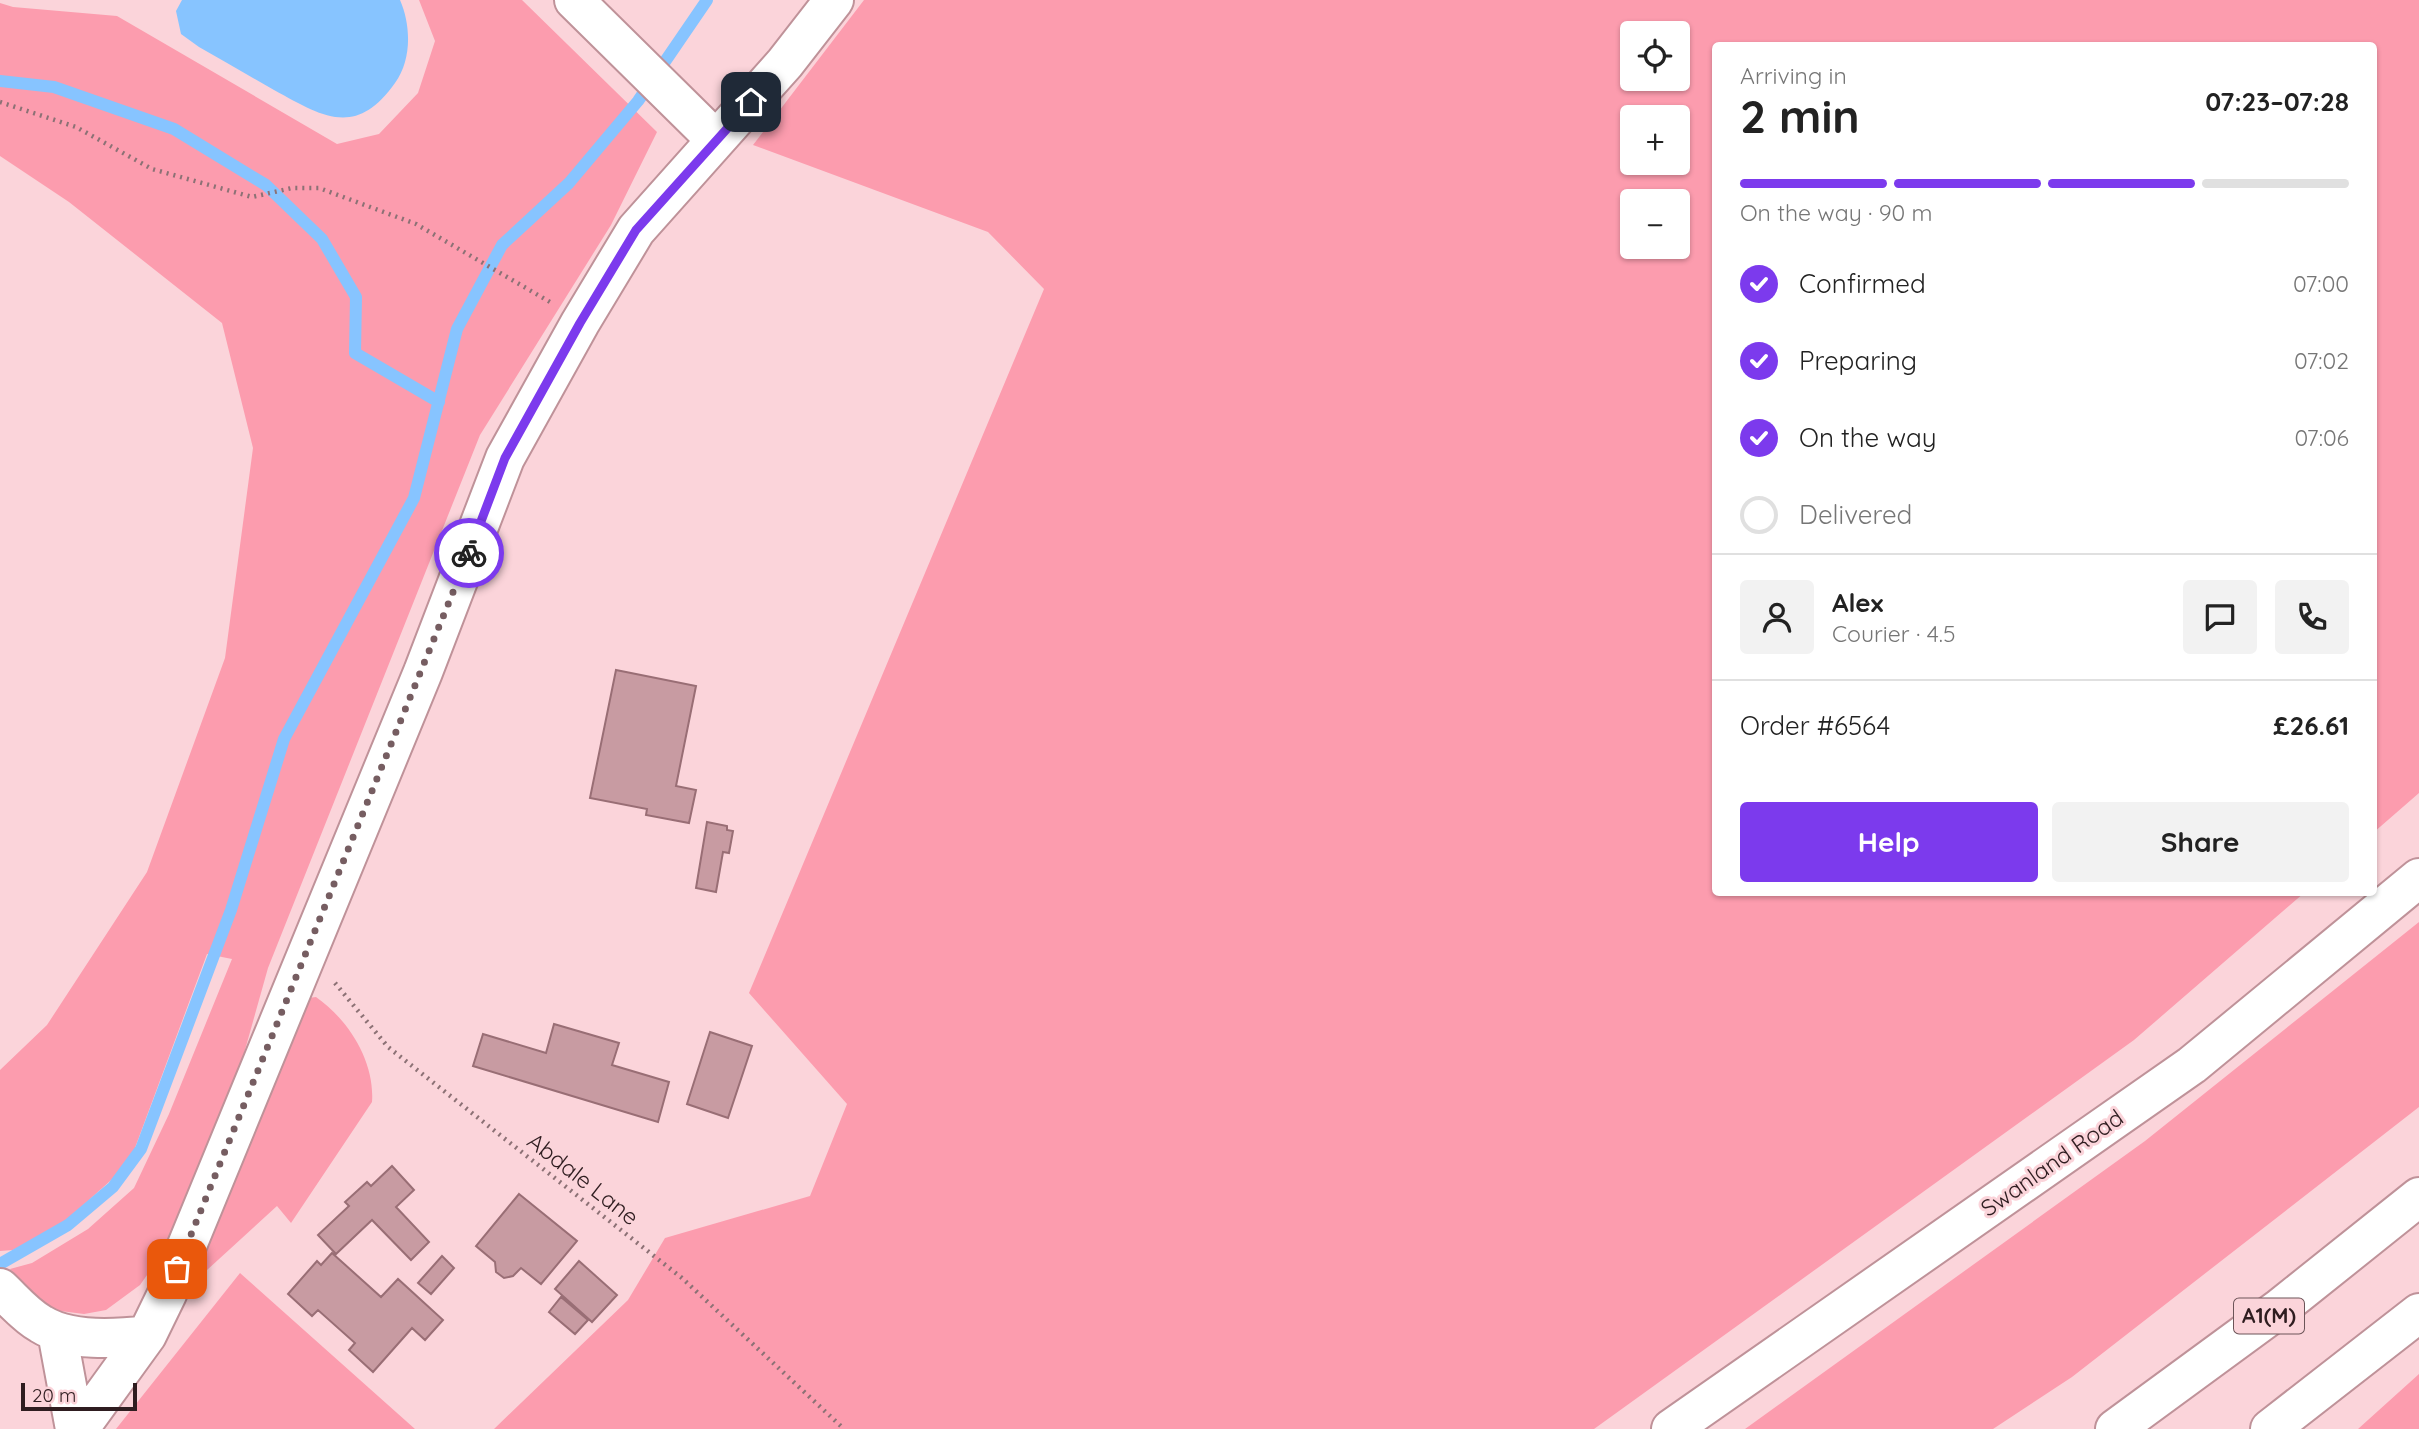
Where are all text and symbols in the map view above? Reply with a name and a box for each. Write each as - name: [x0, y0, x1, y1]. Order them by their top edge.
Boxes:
- map controls: [1620, 21, 1690, 259]
- button: locate: [1620, 21, 1690, 91]
- text: Arriving in: [1740, 61, 1847, 90]
- pin: [721, 72, 781, 132]
- icon: home: [732, 83, 770, 121]
- text: 07:23–07:28: [2205, 85, 2349, 118]
- text: 2 min: [1740, 87, 1860, 145]
- button: +: [1620, 105, 1690, 175]
- button: −: [1620, 189, 1690, 259]
- text: On the way · 90 m: [1740, 198, 1933, 227]
- icon: check: [1740, 265, 1778, 303]
- text: Confirmed: [1799, 267, 1926, 300]
- text: 07:00: [2293, 269, 2349, 298]
- icon: check: [1740, 342, 1778, 380]
- text: Preparing: [1799, 344, 1917, 377]
- text: 07:02: [2294, 346, 2349, 375]
- icon: check: [1740, 419, 1778, 457]
- text: On the way: [1799, 421, 1937, 454]
- text: 07:06: [2294, 423, 2349, 452]
- text: Delivered: [1799, 498, 1912, 531]
- courier: [434, 518, 504, 588]
- icon: bike: [450, 534, 488, 572]
- button: person: [1740, 580, 1814, 654]
- button: chat: [2183, 580, 2257, 654]
- button: phone: [2275, 580, 2349, 654]
- text: Alex: [1832, 586, 1883, 619]
- text: Courier · 4.5: [1832, 619, 1956, 648]
- text: Order #6564: [1740, 709, 1890, 742]
- text: £26.61: [2273, 709, 2349, 742]
- button: Help: [1740, 802, 2038, 882]
- button: Share: [2052, 802, 2349, 882]
- street label: Swanland Road: [1975, 1103, 2129, 1222]
- street label: Abdale Lane: [522, 1126, 645, 1231]
- pin: [147, 1239, 207, 1299]
- icon: bag: [158, 1250, 196, 1288]
- road number: A1(M): [2234, 1298, 2304, 1334]
- scale bar: [21, 1380, 136, 1412]
- text: 20 m: [32, 1383, 76, 1407]

